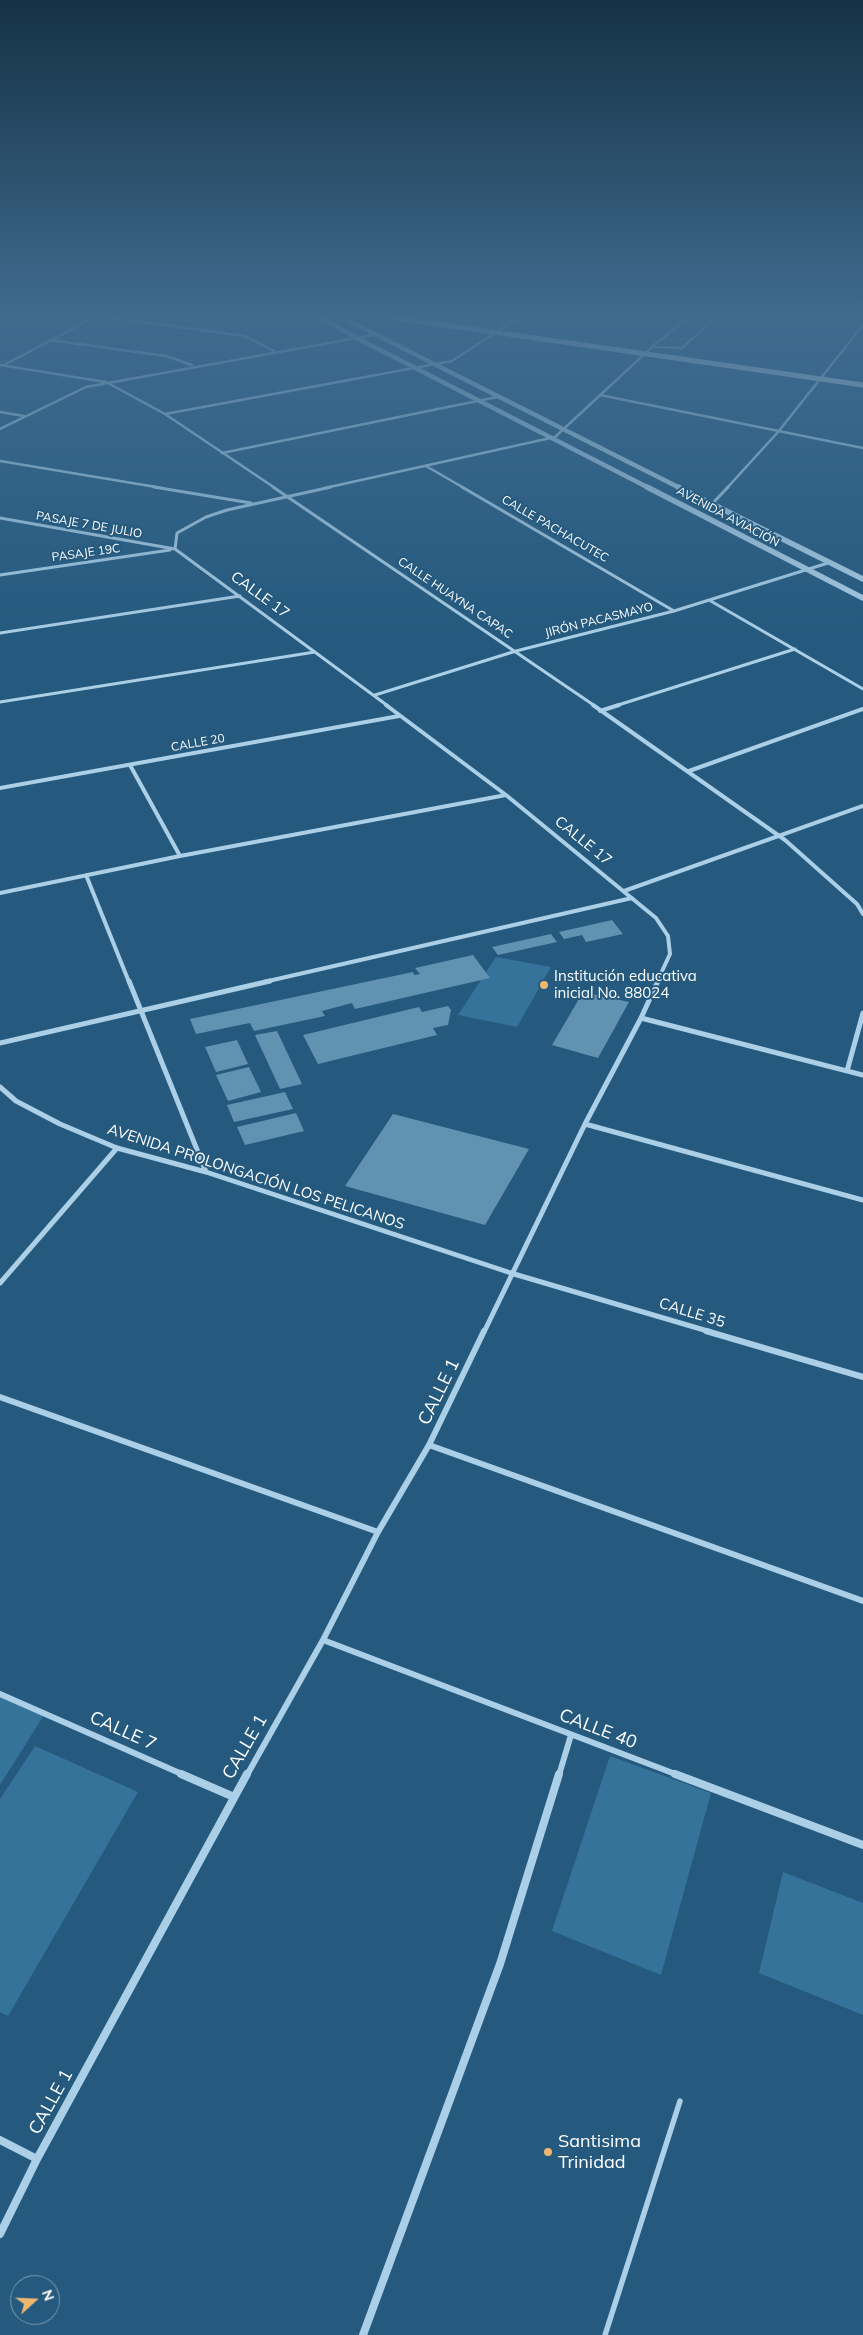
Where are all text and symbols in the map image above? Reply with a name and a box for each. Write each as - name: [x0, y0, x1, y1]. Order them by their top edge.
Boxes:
- street label: AVENIDA AVIACIÓN: [674, 484, 782, 550]
- street label: CALLE PACHACUTEC: [499, 492, 611, 566]
- street label: PASAJE 7 DE JULIO: [35, 509, 143, 541]
- street label: PASAJE 19C: [51, 541, 121, 565]
- street label: CALLE HUAYNA CAPAC: [395, 554, 515, 642]
- street label: CALLE 17: [227, 568, 293, 622]
- street label: JIRÓN PACASMAYO: [543, 600, 655, 640]
- street label: CALLE 20: [170, 731, 226, 755]
- street label: CALLE 17: [551, 813, 615, 869]
- place label: Institución educativa inicial No. 88024: [554, 967, 697, 1002]
- marker: Institución educativa inicial No. 88024: [538, 979, 550, 991]
- street label: AVENIDA PROLONGACIÓN LOS PELICANOS: [105, 1120, 407, 1234]
- street label: CALLE 35: [657, 1294, 727, 1332]
- street label: CALLE 1: [414, 1355, 464, 1429]
- street label: CALLE 40: [556, 1704, 640, 1754]
- street label: CALLE 7: [86, 1707, 160, 1755]
- street label: CALLE 1: [218, 1711, 272, 1783]
- street label: CALLE 1: [24, 2066, 78, 2138]
- place label: Santisima Trinidad: [558, 2131, 641, 2174]
- marker: Santisima Trinidad: [542, 2146, 554, 2158]
- north arrow: [10, 2275, 60, 2325]
- text: N: [38, 2287, 58, 2303]

